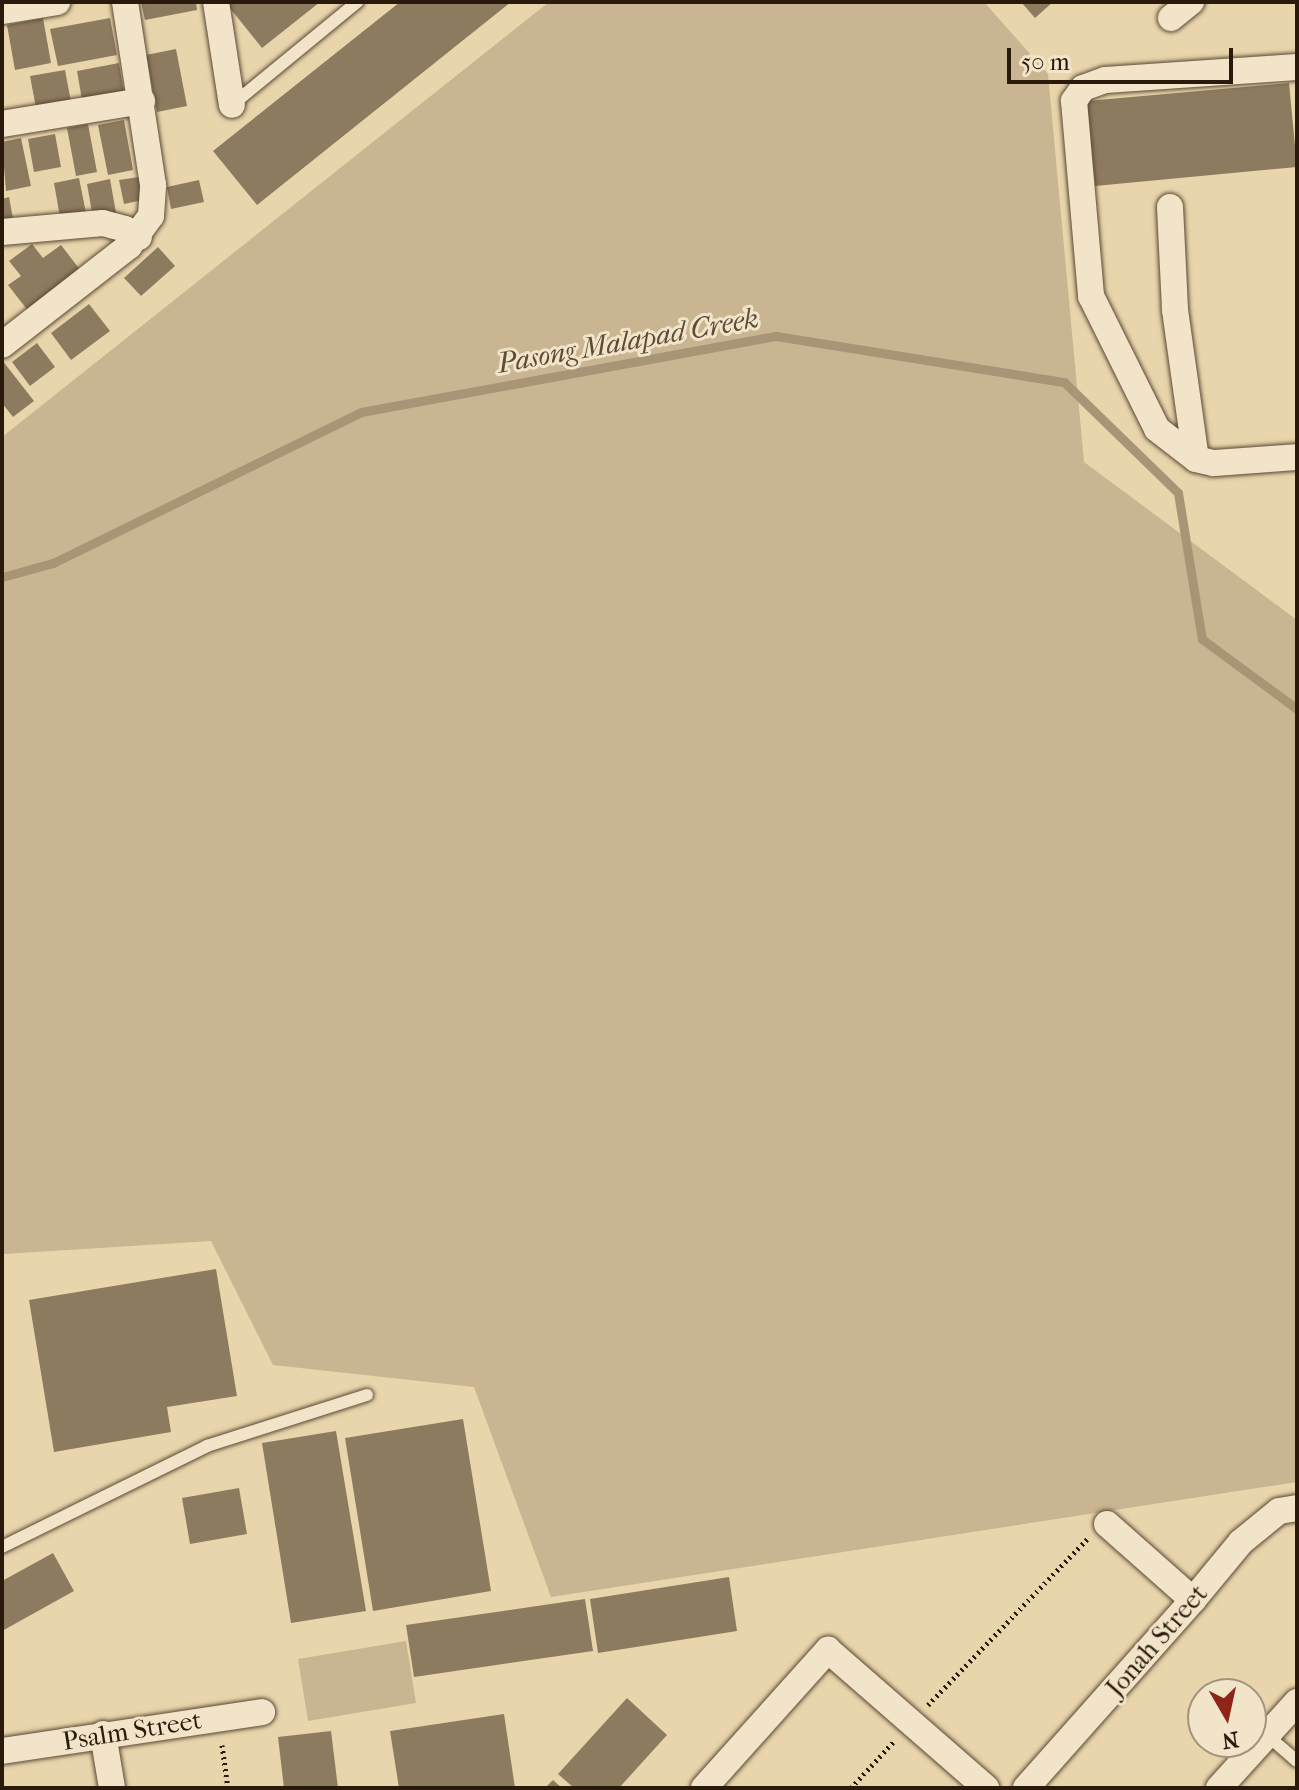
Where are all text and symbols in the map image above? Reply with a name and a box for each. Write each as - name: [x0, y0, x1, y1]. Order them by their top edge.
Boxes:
- scale bar: [1011, 32, 1237, 82]
- text: 50 m: [1021, 48, 1070, 76]
- water label: Pasong Malapad Creek: [495, 301, 761, 381]
- street label: Jonah Street: [1100, 1579, 1214, 1703]
- north arrow: [1187, 1678, 1267, 1758]
- street label: Psalm Street: [60, 1705, 204, 1757]
- text: N: [1220, 1726, 1241, 1754]

